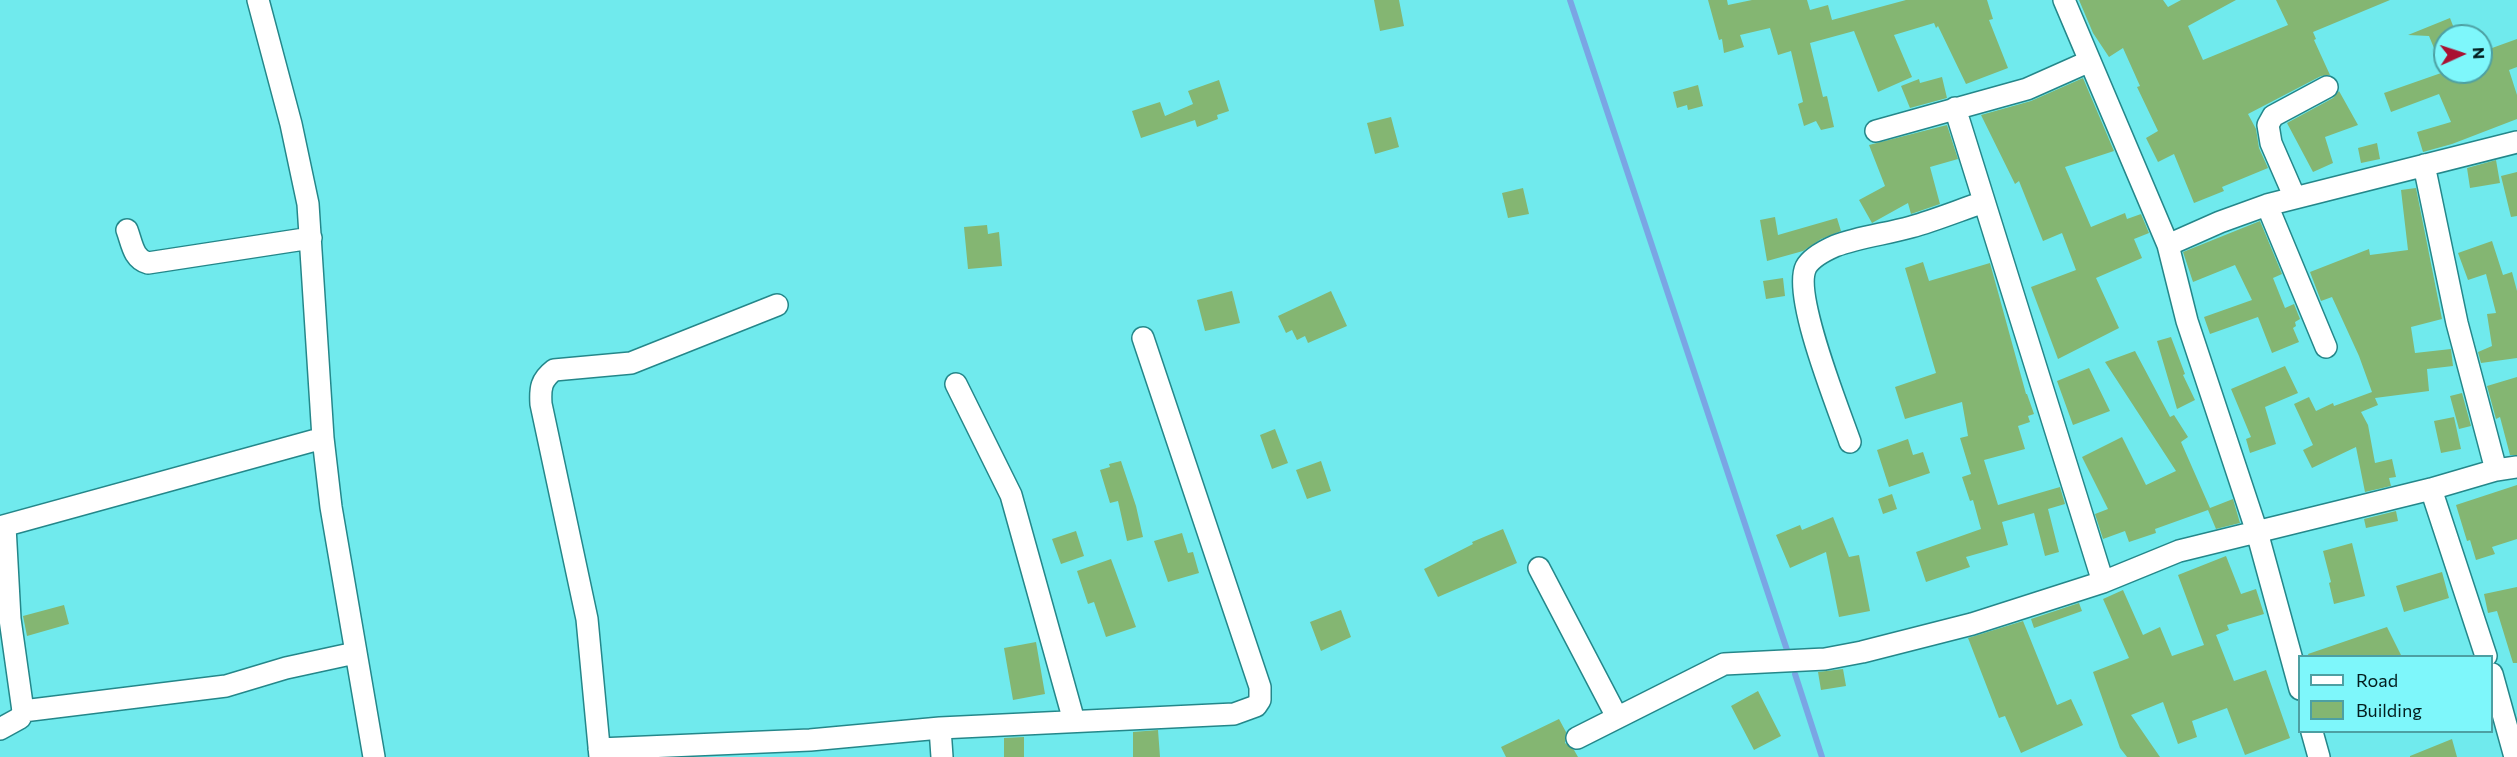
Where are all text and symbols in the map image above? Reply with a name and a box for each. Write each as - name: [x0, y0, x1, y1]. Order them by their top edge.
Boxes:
- north arrow: [2433, 24, 2493, 84]
- text: N: [2470, 47, 2489, 60]
- legend: [2298, 655, 2493, 733]
- text: Road: [2356, 669, 2398, 691]
- text: Building: [2356, 699, 2422, 721]

